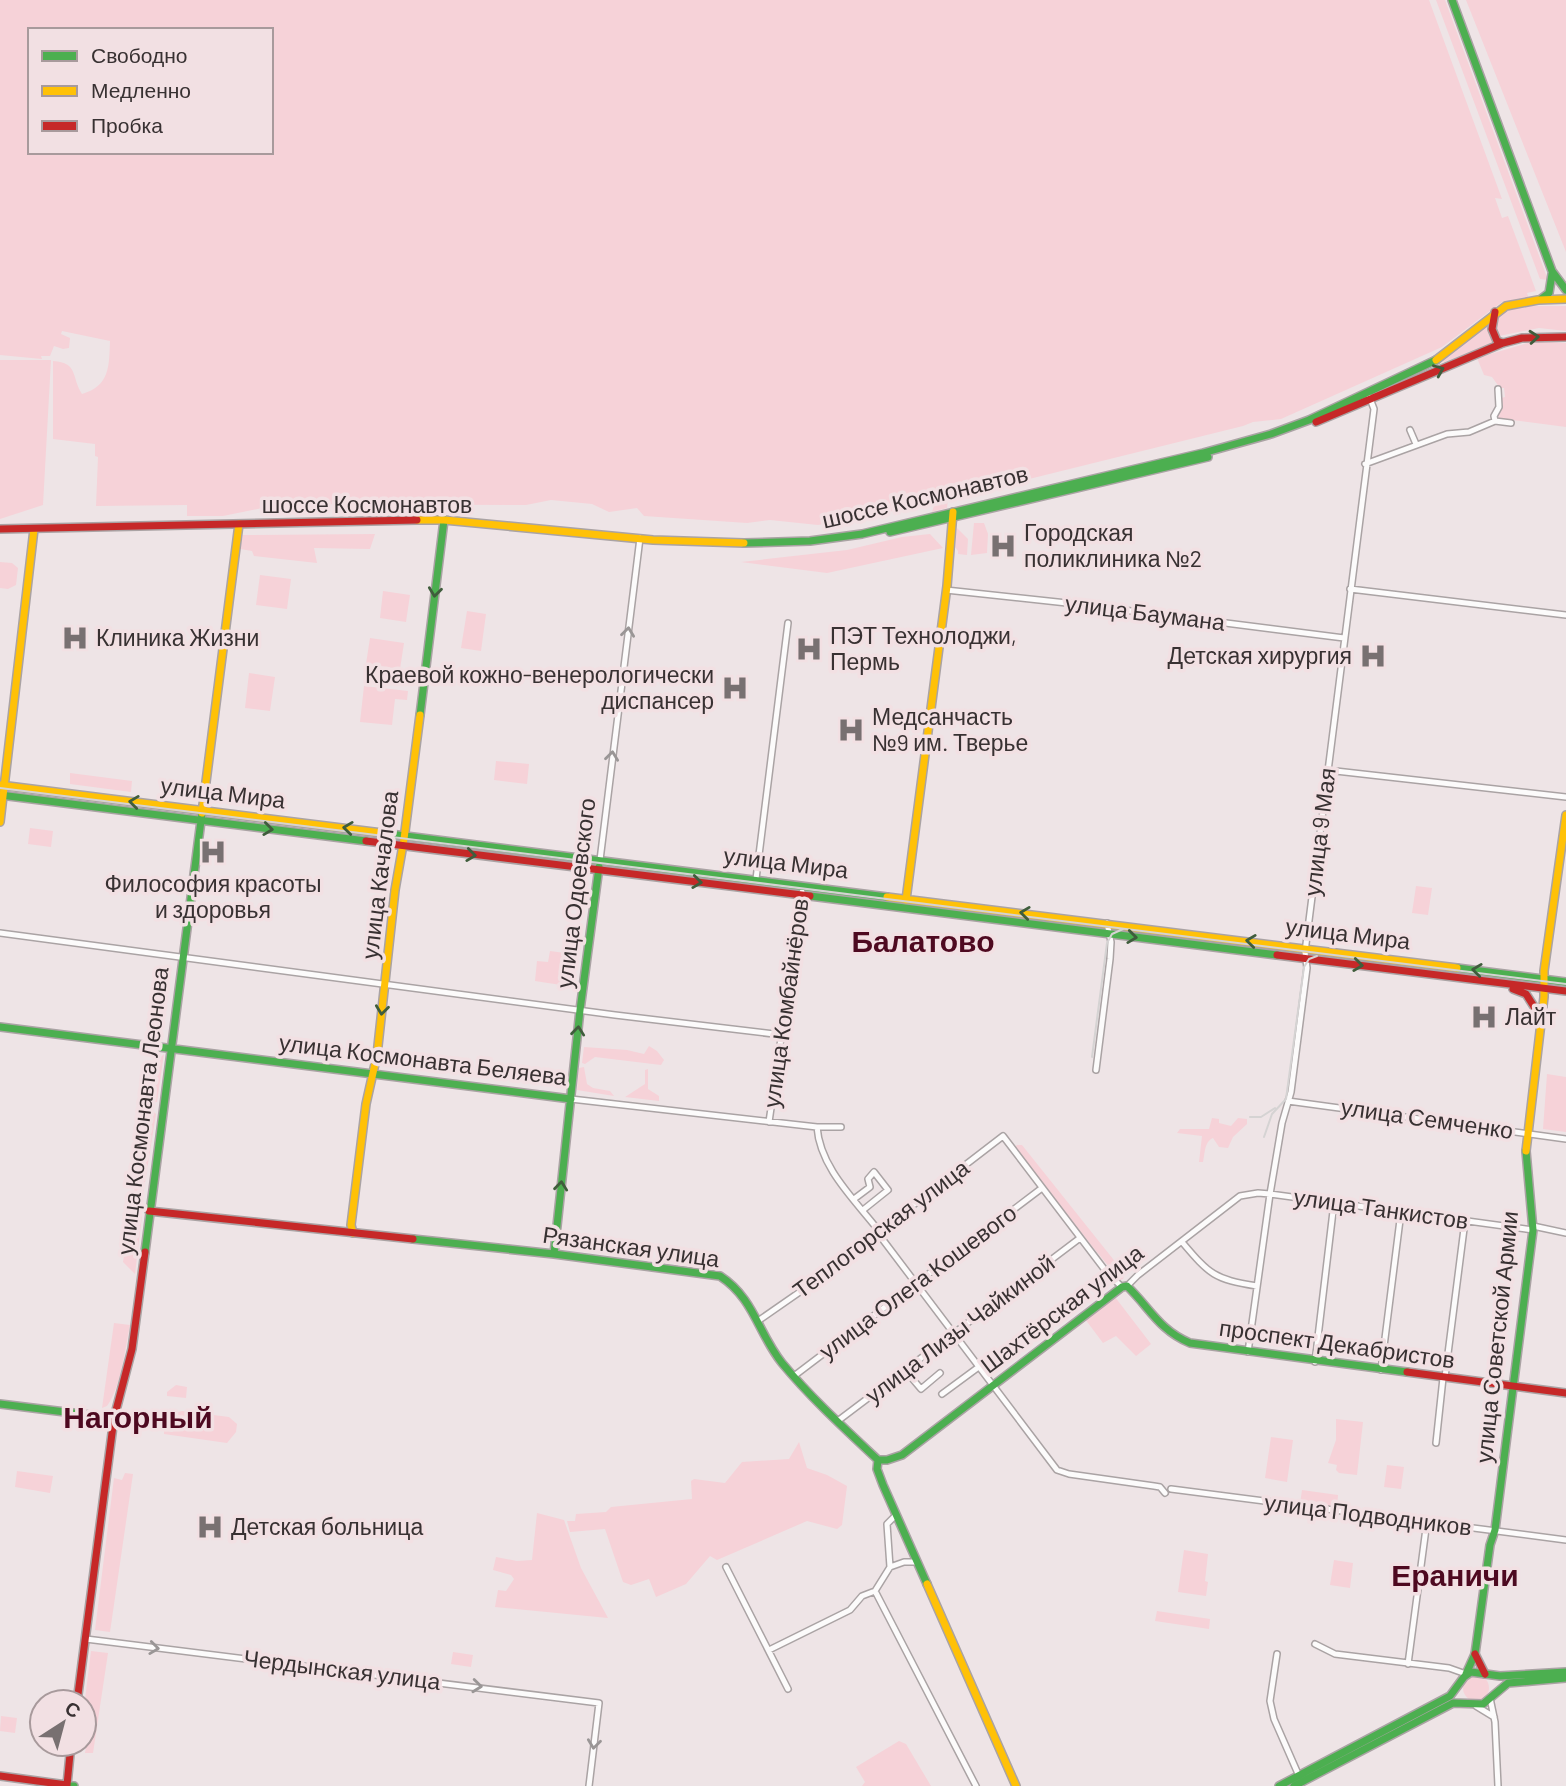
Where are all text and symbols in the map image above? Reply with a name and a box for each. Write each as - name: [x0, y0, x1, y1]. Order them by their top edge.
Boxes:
- legend: [28, 28, 273, 154]
- text: Свободно: [91, 42, 188, 67]
- text: Медленно: [91, 77, 191, 102]
- text: Пробка: [91, 112, 163, 137]
- one-way arrow: [1529, 330, 1540, 345]
- one-way arrow: [1433, 365, 1445, 379]
- street label: шоссе Космонавтов: [819, 459, 1030, 533]
- street label: шоссе Космонавтов: [262, 490, 472, 518]
- place label: Городская поликлиника №2: [1024, 518, 1202, 572]
- hospital icon: Городская поликлиника №2: [988, 531, 1018, 561]
- one-way arrow: [427, 586, 442, 598]
- street label: улица Баумана: [1064, 588, 1227, 636]
- place label: ПЭТ Технолоджи, Пермь: [830, 621, 1017, 675]
- hospital icon: Клиника Жизни: [60, 623, 90, 653]
- place label: Клиника Жизни: [96, 623, 259, 651]
- one-way arrow: [621, 626, 636, 638]
- hospital icon: ПЭТ Технолоджи, Пермь: [794, 634, 824, 664]
- place label: Детская хирургия: [1168, 641, 1352, 669]
- hospital icon: Детская хирургия: [1358, 641, 1388, 671]
- place label: Краевой кожно-венерологически диспансер: [365, 660, 714, 714]
- hospital icon: Краевой кожно-венерологически диспансер: [720, 673, 750, 703]
- place label: Медсанчасть №9 им. Тверье: [872, 702, 1028, 756]
- hospital icon: Медсанчасть №9 им. Тверье: [836, 715, 866, 745]
- one-way arrow: [605, 751, 620, 762]
- street label: улица 9 Мая: [1297, 766, 1341, 898]
- street label: улица Мира: [159, 770, 287, 814]
- street label: улица Качалова: [355, 789, 403, 961]
- one-way arrow: [128, 794, 140, 809]
- street label: улица Одоевского: [549, 796, 601, 990]
- one-way arrow: [262, 821, 274, 836]
- one-way arrow: [342, 821, 353, 836]
- hospital icon: Философия красоты и здоровья: [198, 837, 228, 867]
- street label: улица Мира: [722, 840, 850, 884]
- one-way arrow: [465, 847, 477, 862]
- place label: Философия красоты и здоровья: [105, 869, 321, 923]
- one-way arrow: [691, 875, 703, 890]
- street label: улица Комбайнёров: [756, 896, 814, 1109]
- one-way arrow: [1019, 905, 1031, 920]
- street label: улица Мира: [1284, 911, 1412, 955]
- district label: Балатово: [852, 922, 994, 958]
- one-way arrow: [1126, 929, 1138, 944]
- one-way arrow: [1245, 933, 1257, 948]
- one-way arrow: [1352, 957, 1363, 972]
- one-way arrow: [1471, 962, 1483, 977]
- street label: улица Космонавта Леонова: [110, 965, 174, 1256]
- hospital icon: Лайт: [1469, 1002, 1499, 1032]
- place label: Лайт: [1505, 1002, 1557, 1030]
- one-way arrow: [375, 1004, 390, 1016]
- one-way arrow: [570, 1026, 585, 1037]
- street label: улица Космонавта Беляева: [278, 1027, 569, 1091]
- street label: улица Семченко: [1339, 1092, 1515, 1144]
- street label: Теплогорская улица: [787, 1153, 974, 1304]
- one-way arrow: [554, 1180, 569, 1192]
- street label: улица Танкистов: [1292, 1182, 1470, 1234]
- street label: улица Олега Кошевого: [813, 1198, 1022, 1365]
- street label: улица Советской Армии: [1469, 1210, 1523, 1464]
- street label: Рязанская улица: [541, 1220, 722, 1272]
- street label: Шахтёрская улица: [975, 1238, 1148, 1378]
- street label: улица Лизы Чайкиной: [859, 1248, 1060, 1408]
- street label: проспект Декабристов: [1218, 1313, 1457, 1373]
- district label: Нагорный: [63, 1398, 213, 1434]
- street label: улица Подводников: [1263, 1487, 1473, 1541]
- hospital icon: Детская больница: [195, 1512, 225, 1542]
- place label: Детская больница: [231, 1512, 423, 1540]
- district label: Ераничи: [1391, 1556, 1519, 1592]
- one-way arrow: [148, 1641, 159, 1656]
- street label: Чердынская улица: [242, 1643, 442, 1695]
- one-way arrow: [471, 1679, 483, 1694]
- north arrow: [28, 1688, 98, 1758]
- text: С: [61, 1696, 86, 1722]
- one-way arrow: [587, 1738, 602, 1750]

